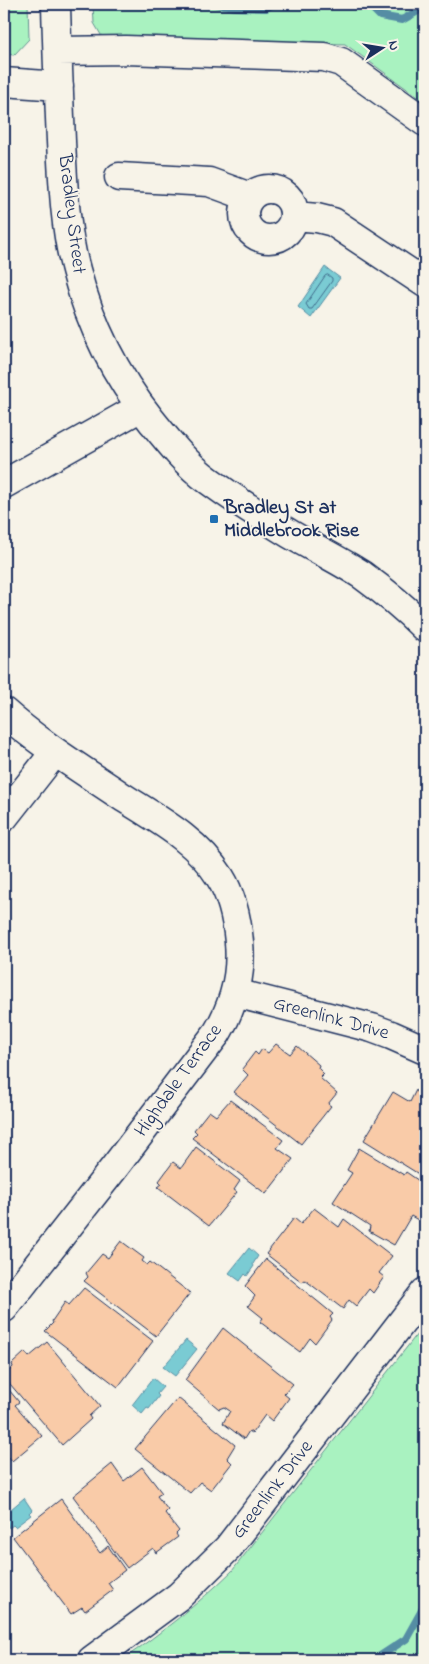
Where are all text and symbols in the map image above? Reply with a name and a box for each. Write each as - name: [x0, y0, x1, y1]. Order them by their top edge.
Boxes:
- north arrow: [356, 22, 406, 72]
- text: N: [382, 39, 405, 52]
- street label: Bradley Street: [49, 151, 93, 276]
- place label: Bradley St at Middlebrook Rise: [223, 494, 360, 546]
- marker: Bradley St at Middlebrook Rise: [208, 513, 220, 525]
- street label: Greenlink Drive: [270, 990, 392, 1048]
- street label: Highdale Terrace: [128, 1018, 231, 1144]
- street label: Greenlink Drive: [225, 1434, 321, 1546]

